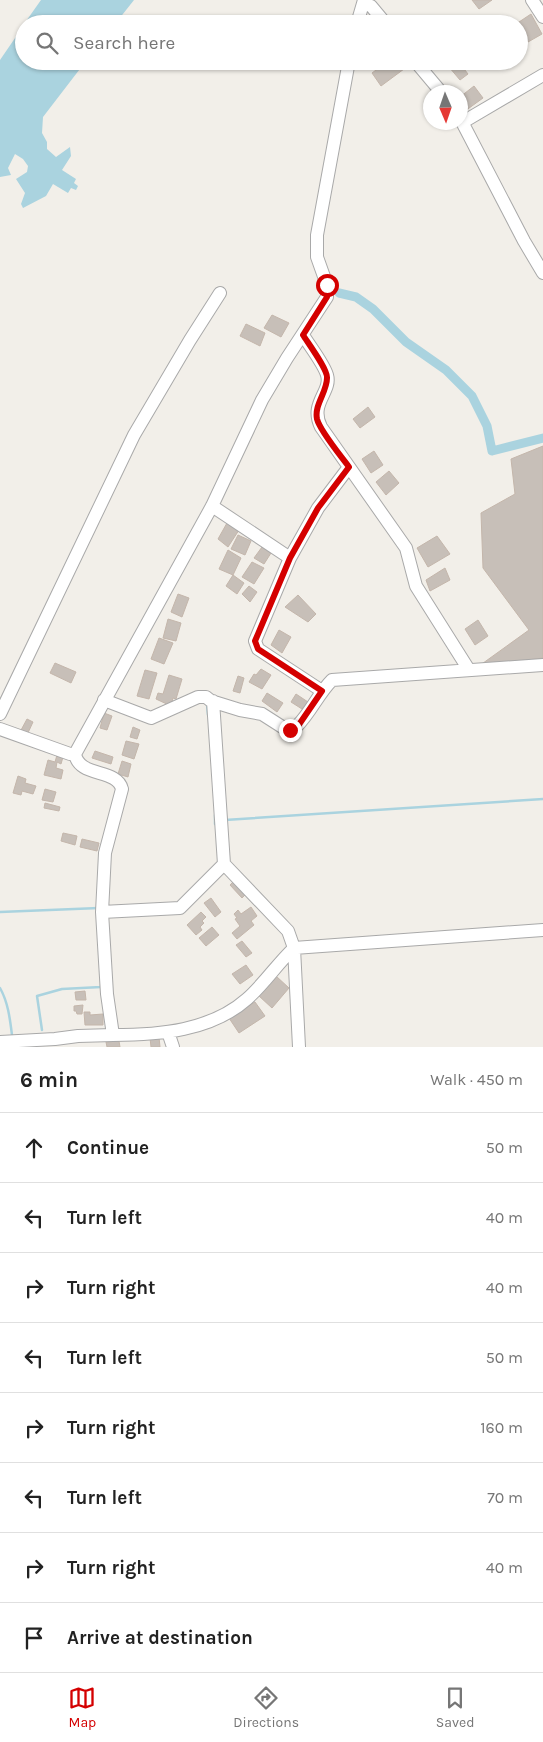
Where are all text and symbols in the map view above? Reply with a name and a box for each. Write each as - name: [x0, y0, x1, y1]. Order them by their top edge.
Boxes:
- search box: [15, 15, 528, 70]
- icon: search: [33, 29, 61, 57]
- text: Search here: [73, 32, 175, 54]
- north arrow: [423, 85, 468, 130]
- route start: [316, 274, 339, 297]
- route end: [279, 719, 302, 742]
- text: 6 min: [20, 1068, 78, 1092]
- text: Walk · 450 m: [430, 1070, 523, 1089]
- icon: ahead: [20, 1134, 48, 1162]
- text: Continue: [67, 1137, 149, 1159]
- text: 50 m: [486, 1138, 523, 1157]
- icon: left: [20, 1204, 48, 1232]
- text: Turn left: [67, 1207, 142, 1229]
- text: 40 m: [486, 1208, 523, 1227]
- icon: right: [20, 1274, 48, 1302]
- text: Turn right: [67, 1277, 156, 1299]
- text: 40 m: [486, 1278, 523, 1297]
- icon: left: [20, 1344, 48, 1372]
- text: Turn left: [67, 1347, 142, 1369]
- text: 50 m: [486, 1348, 523, 1367]
- icon: right: [20, 1414, 48, 1442]
- text: Turn right: [67, 1417, 156, 1439]
- text: 160 m: [480, 1418, 523, 1437]
- icon: left: [20, 1484, 48, 1512]
- text: Turn left: [67, 1487, 142, 1509]
- text: 70 m: [487, 1488, 523, 1507]
- icon: right: [20, 1554, 48, 1582]
- text: Turn right: [67, 1557, 156, 1579]
- text: 40 m: [486, 1558, 523, 1577]
- icon: arrive: [20, 1624, 48, 1652]
- text: Arrive at destination: [67, 1627, 253, 1649]
- tab: Map: [68, 1684, 96, 1731]
- tab: Directions: [233, 1684, 299, 1731]
- tab: Saved: [436, 1684, 475, 1731]

